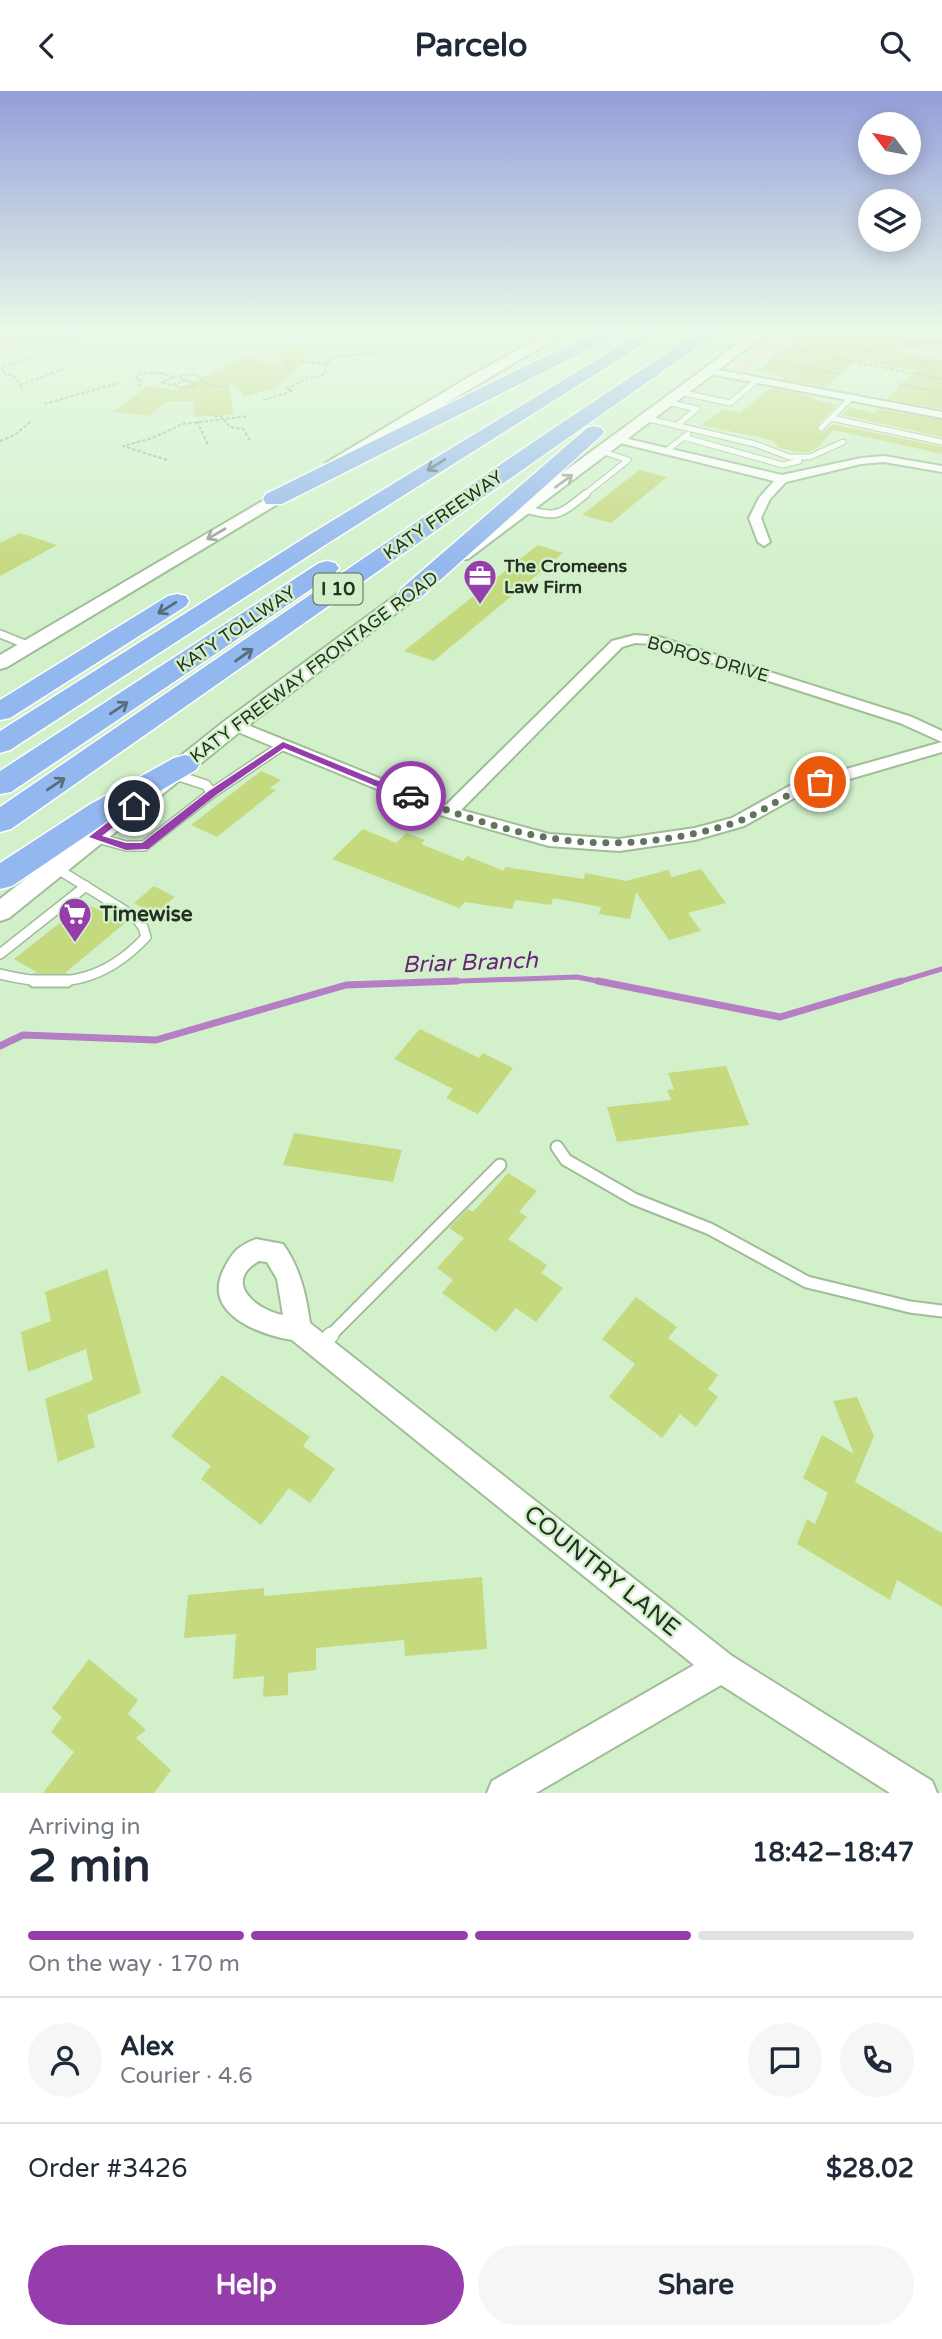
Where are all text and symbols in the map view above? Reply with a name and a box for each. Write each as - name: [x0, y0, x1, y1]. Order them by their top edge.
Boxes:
- icon: back: [28, 27, 66, 65]
- text: Parcelo: [415, 27, 527, 65]
- icon: search: [876, 27, 914, 65]
- north arrow: [858, 112, 920, 175]
- map controls: [858, 112, 921, 252]
- button: layers: [858, 189, 921, 252]
- one-way arrow: [427, 459, 447, 473]
- street label: KATY FREEWAY: [379, 465, 507, 564]
- one-way arrow: [554, 474, 573, 488]
- one-way arrow: [206, 527, 226, 541]
- place label: The Cromeens Law Firm: [503, 555, 627, 598]
- office icon: The Cromeens Law Firm: [461, 557, 499, 606]
- street label: KATY FREEWAY FRONTAGE ROAD: [186, 566, 442, 768]
- road number: I 10: [314, 573, 362, 604]
- street label: KATY TOLLWAY: [172, 581, 300, 677]
- one-way arrow: [157, 601, 177, 615]
- street label: BOROS DRIVE: [645, 631, 771, 687]
- one-way arrow: [234, 648, 253, 662]
- one-way arrow: [108, 700, 128, 714]
- pin: [790, 752, 850, 812]
- courier: [376, 761, 446, 831]
- icon: bag: [801, 763, 839, 801]
- pin: [104, 776, 164, 836]
- one-way arrow: [46, 777, 66, 791]
- icon: car: [392, 777, 430, 815]
- icon: home: [115, 787, 153, 825]
- supermarket icon: Timewise: [56, 895, 94, 944]
- place label: Timewise: [99, 902, 193, 927]
- water label: Briar Branch: [402, 947, 539, 979]
- street label: COUNTRY LANE: [518, 1499, 686, 1643]
- text: Arriving in: [28, 1813, 141, 1841]
- text: 18:42–18:47: [752, 1837, 914, 1868]
- text: 2 min: [28, 1839, 151, 1894]
- text: On the way · 170 m: [28, 1950, 240, 1978]
- button: person: [28, 2023, 102, 2097]
- button: chat: [748, 2023, 822, 2097]
- button: phone: [840, 2023, 914, 2097]
- text: Alex: [120, 2031, 174, 2062]
- text: Courier · 4.6: [120, 2062, 253, 2090]
- text: Order #3426: [28, 2153, 188, 2184]
- text: $28.02: [826, 2153, 914, 2184]
- button: Help: [28, 2245, 464, 2325]
- button: Share: [478, 2245, 914, 2325]

